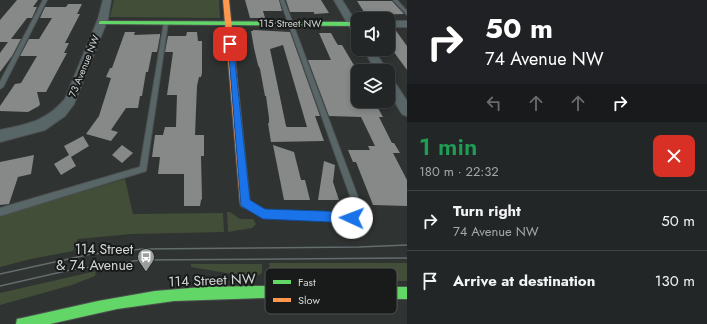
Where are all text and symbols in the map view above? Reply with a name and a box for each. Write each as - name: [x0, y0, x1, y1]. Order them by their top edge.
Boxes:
- text: 50 m: [485, 8, 553, 49]
- map controls: [351, 12, 395, 108]
- button: sound: [351, 12, 395, 56]
- street label: 115 Street NW: [259, 16, 321, 31]
- icon: right: [419, 16, 471, 68]
- pin: [213, 27, 247, 61]
- street label: 73 Avenue NW: [65, 33, 103, 99]
- icon: arrive: [219, 33, 241, 55]
- text: 74 Avenue NW: [485, 46, 604, 72]
- button: layers: [351, 64, 395, 108]
- icon: left: [483, 92, 505, 114]
- icon: ahead: [525, 92, 547, 114]
- icon: ahead: [567, 92, 589, 114]
- icon: right: [609, 92, 631, 114]
- text: 1 min: [419, 129, 477, 164]
- button: close: [653, 135, 695, 177]
- text: 180 m · 22:32: [419, 162, 499, 181]
- position arrow: [331, 197, 373, 239]
- text: Turn right: [453, 200, 521, 222]
- icon: right: [419, 210, 441, 232]
- text: 50 m: [661, 210, 695, 232]
- text: 74 Avenue NW: [453, 222, 539, 241]
- place label: 114 Street & 74 Avenue: [56, 239, 134, 275]
- bus stop icon: 114 Street & 74 Avenue: [136, 247, 156, 272]
- street label: 114 Street NW: [168, 268, 256, 292]
- legend: [265, 268, 397, 314]
- icon: arrive: [419, 270, 441, 292]
- text: Arrive at destination: [453, 270, 595, 292]
- text: 130 m: [655, 270, 695, 292]
- text: Fast: [298, 274, 316, 290]
- text: Slow: [298, 292, 320, 308]

